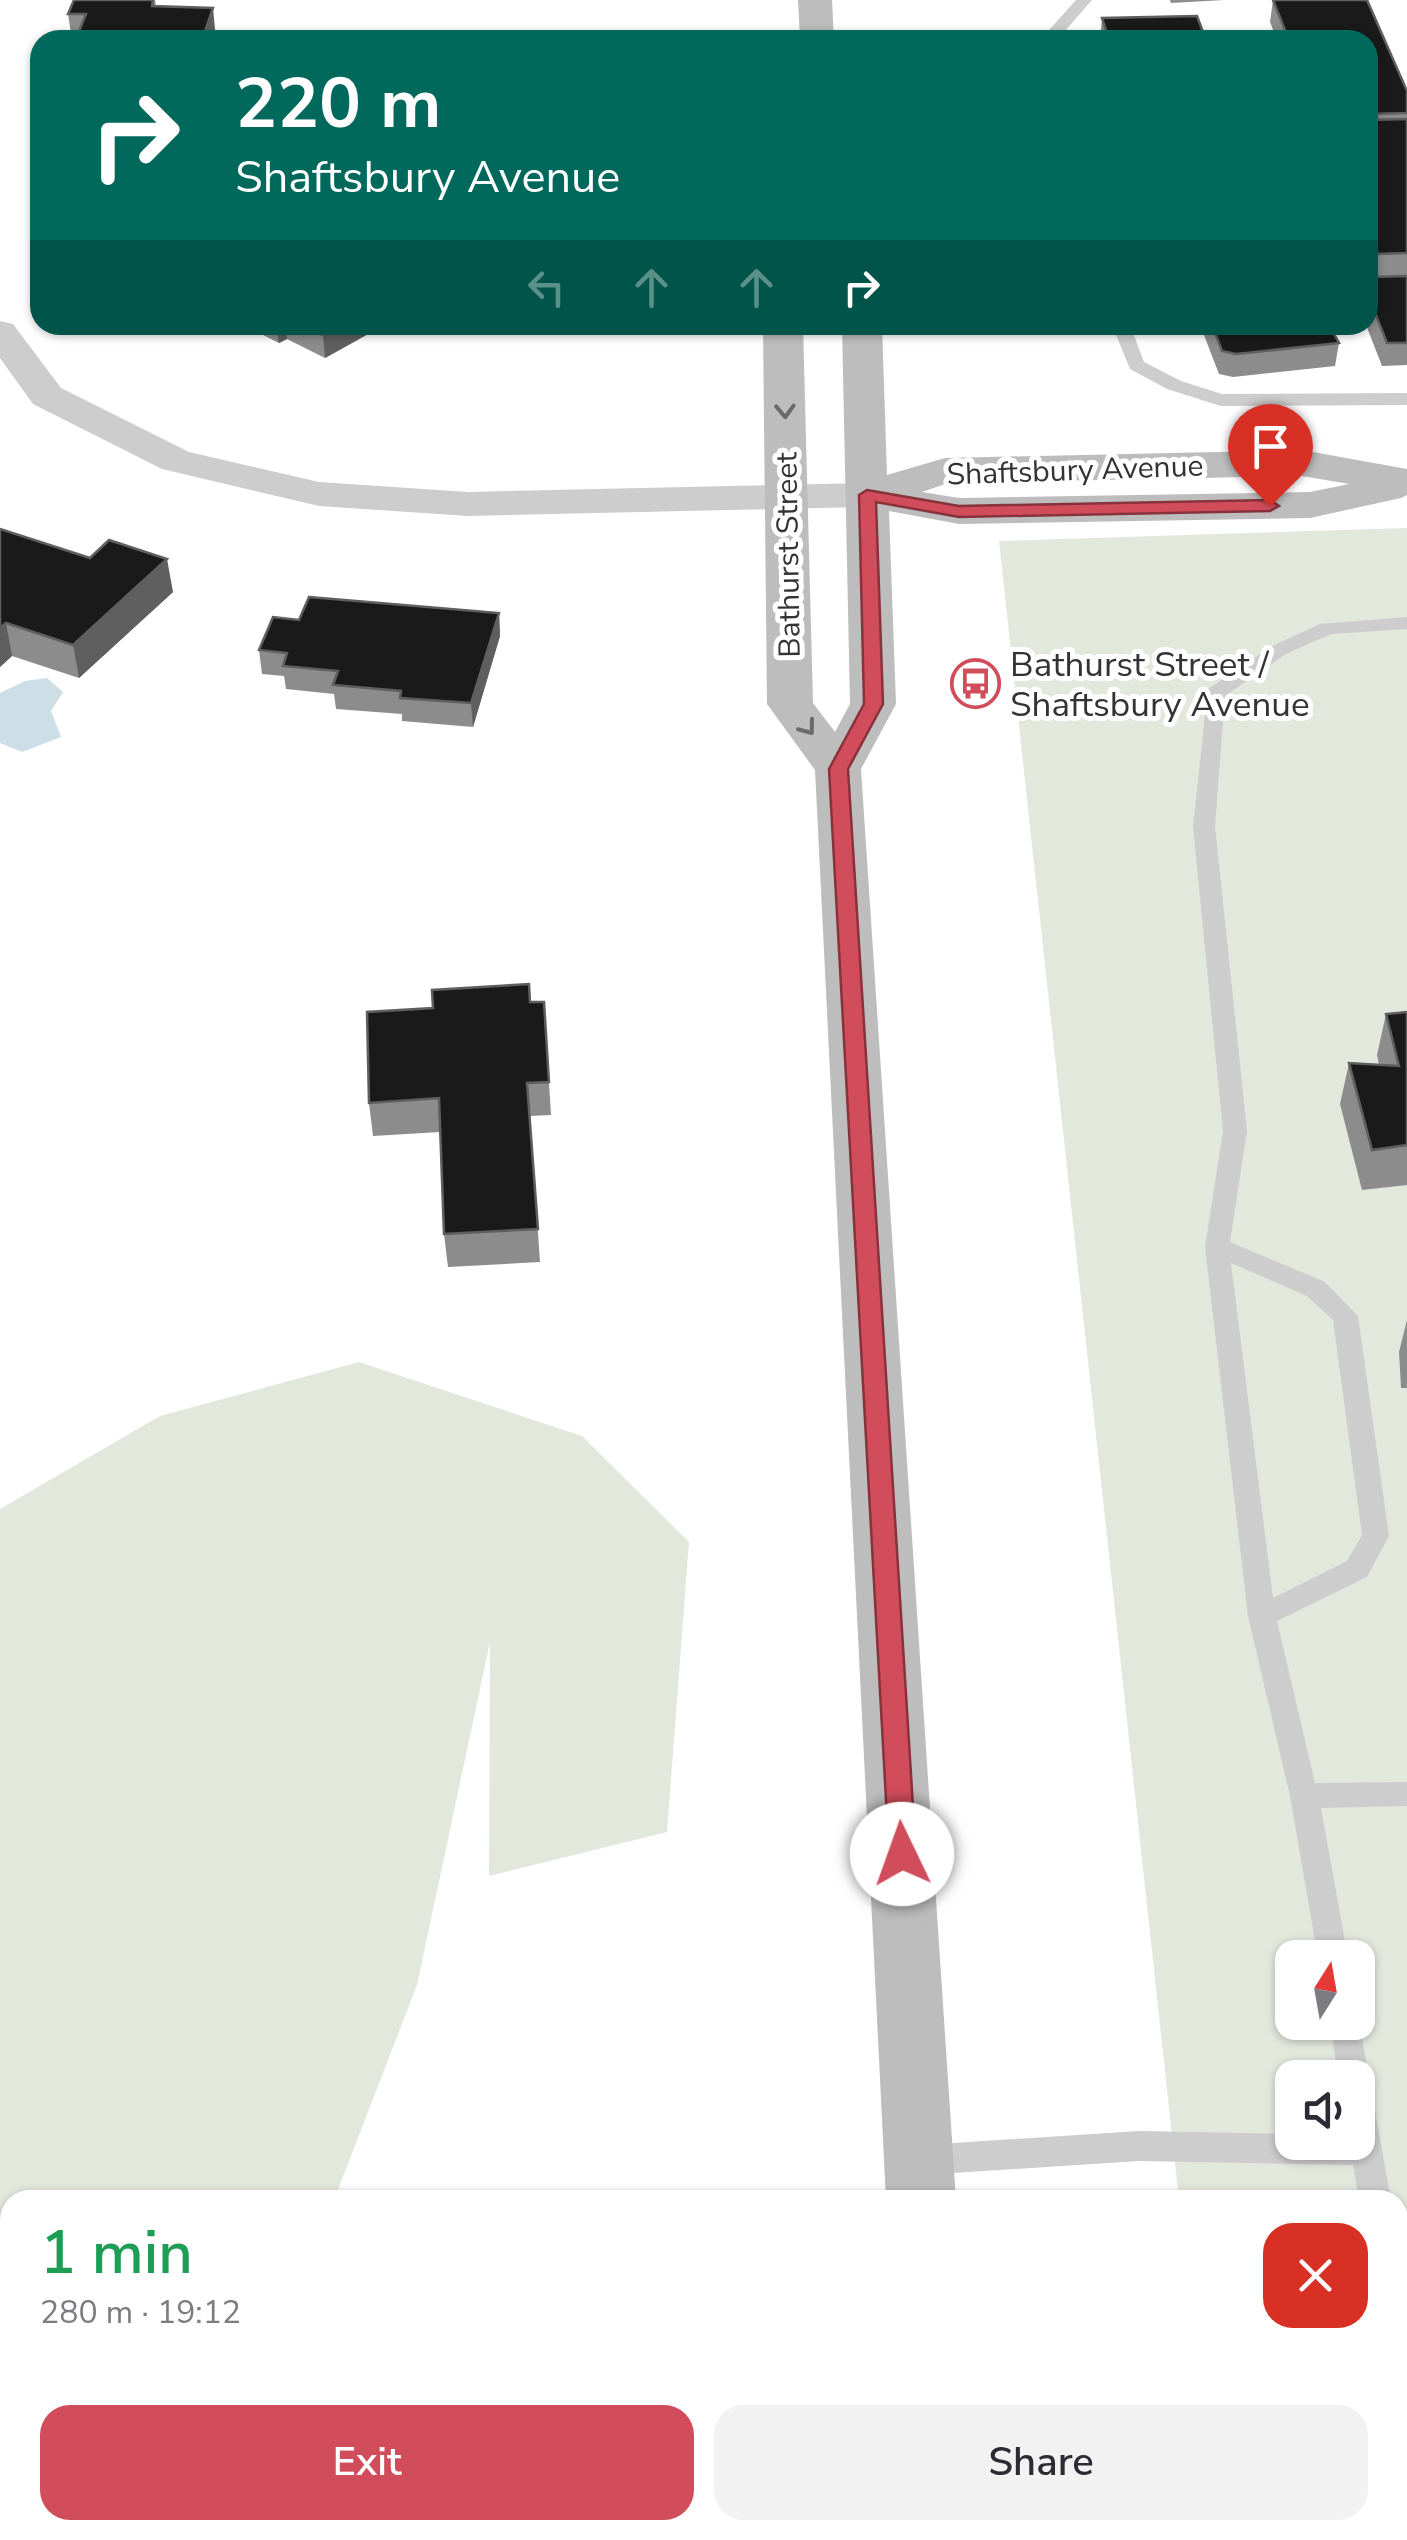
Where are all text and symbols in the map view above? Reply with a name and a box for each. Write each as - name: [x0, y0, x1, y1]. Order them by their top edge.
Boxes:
- text: 220 m: [235, 56, 441, 152]
- icon: right: [70, 70, 200, 200]
- text: Shaftsbury Avenue: [235, 147, 620, 208]
- icon: left: [519, 260, 574, 315]
- icon: ahead: [624, 260, 679, 315]
- icon: ahead: [729, 260, 784, 315]
- icon: right: [834, 260, 889, 315]
- one-way arrow: [775, 403, 796, 419]
- pin: [1228, 404, 1313, 507]
- icon: arrive: [1243, 419, 1298, 474]
- street label: Shaftsbury Avenue: [946, 446, 1204, 495]
- street label: Bathurst Street: [766, 451, 811, 658]
- place label: Bathurst Street / Shaftsbury Avenue: [1010, 641, 1310, 728]
- bus stop icon: Bathurst Street / Shaftsbury Avenue: [949, 658, 1001, 710]
- one-way arrow: [796, 717, 813, 735]
- position arrow: [850, 1802, 954, 1906]
- north arrow: [1275, 1940, 1375, 2040]
- map controls: [1275, 1940, 1375, 2160]
- button: sound: [1275, 2060, 1375, 2160]
- text: 1 min: [40, 2212, 193, 2294]
- button: close: [1263, 2223, 1368, 2328]
- text: 280 m · 19:12: [40, 2291, 241, 2334]
- button: Exit: [40, 2405, 694, 2520]
- button: Share: [714, 2405, 1368, 2520]

